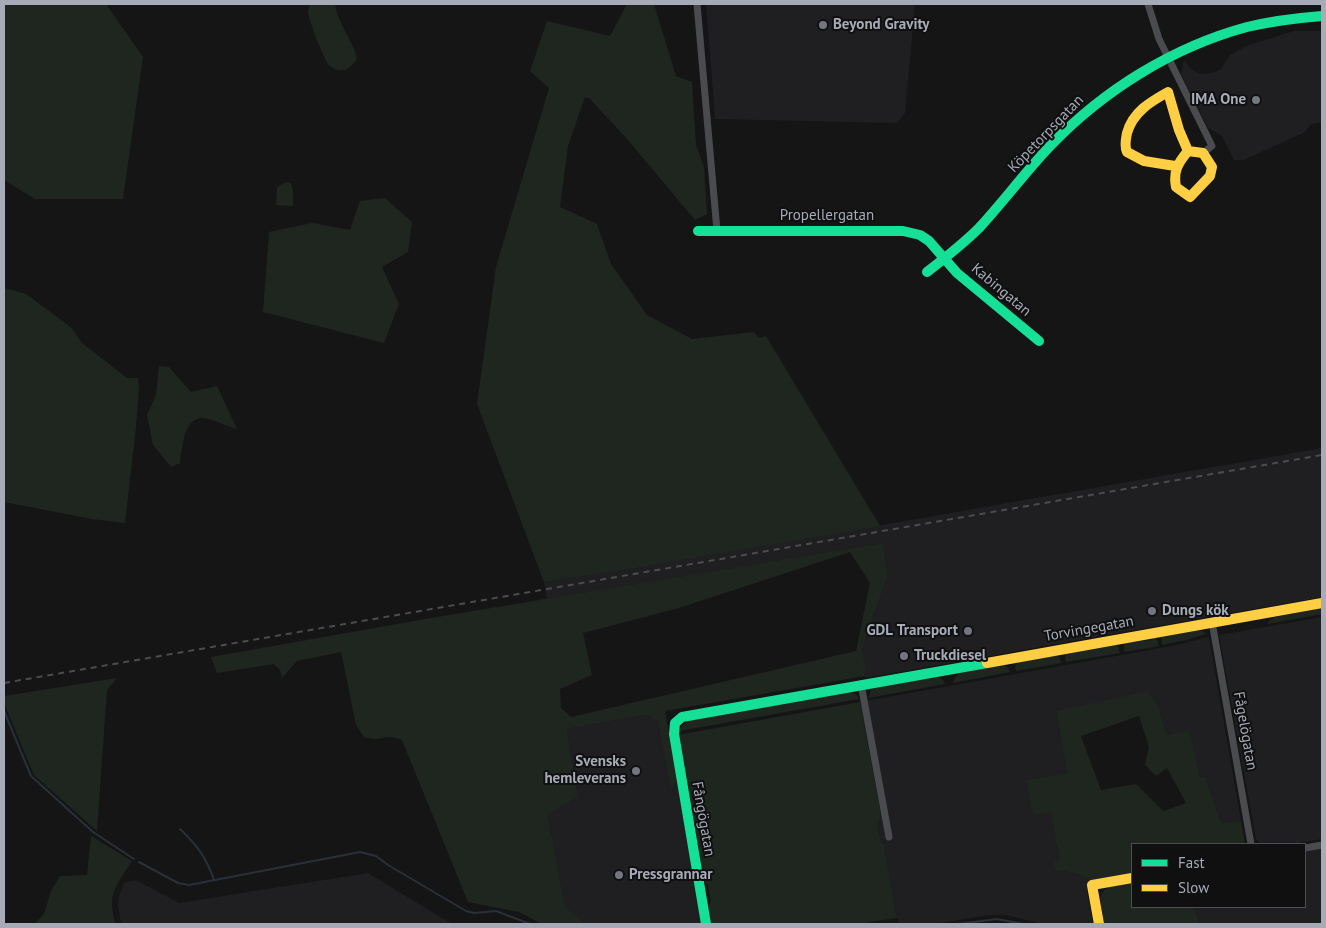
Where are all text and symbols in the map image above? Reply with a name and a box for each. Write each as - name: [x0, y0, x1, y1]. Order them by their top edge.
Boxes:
- place label: Beyond Gravity: [833, 16, 930, 34]
- marker: Beyond Gravity: [817, 19, 829, 31]
- street label: Köpetorpsgatan: [1004, 91, 1088, 177]
- place label: IMA One: [1191, 91, 1246, 109]
- marker: IMA One: [1250, 94, 1262, 106]
- street label: Propellergatan: [780, 207, 874, 225]
- street label: Kabingatan: [967, 260, 1035, 320]
- place label: Dungs kök: [1162, 602, 1229, 620]
- marker: Dungs kök: [1146, 605, 1158, 617]
- street label: Torvingegatan: [1043, 612, 1135, 646]
- place label: GDL Transport: [866, 622, 958, 640]
- marker: GDL Transport: [962, 625, 974, 637]
- place label: Truckdiesel: [914, 647, 986, 665]
- marker: Truckdiesel: [898, 650, 910, 662]
- street label: Fågelögatan: [1229, 690, 1261, 772]
- place label: Svensks hemleverans: [544, 753, 626, 788]
- marker: Svensks hemleverans: [630, 765, 642, 777]
- street label: Fångögatan: [688, 780, 718, 858]
- legend: [1131, 843, 1306, 908]
- text: Fast: [1178, 853, 1205, 872]
- place label: Pressgrannar: [629, 866, 712, 884]
- marker: Pressgrannar: [613, 869, 625, 881]
- text: Slow: [1178, 878, 1209, 897]

